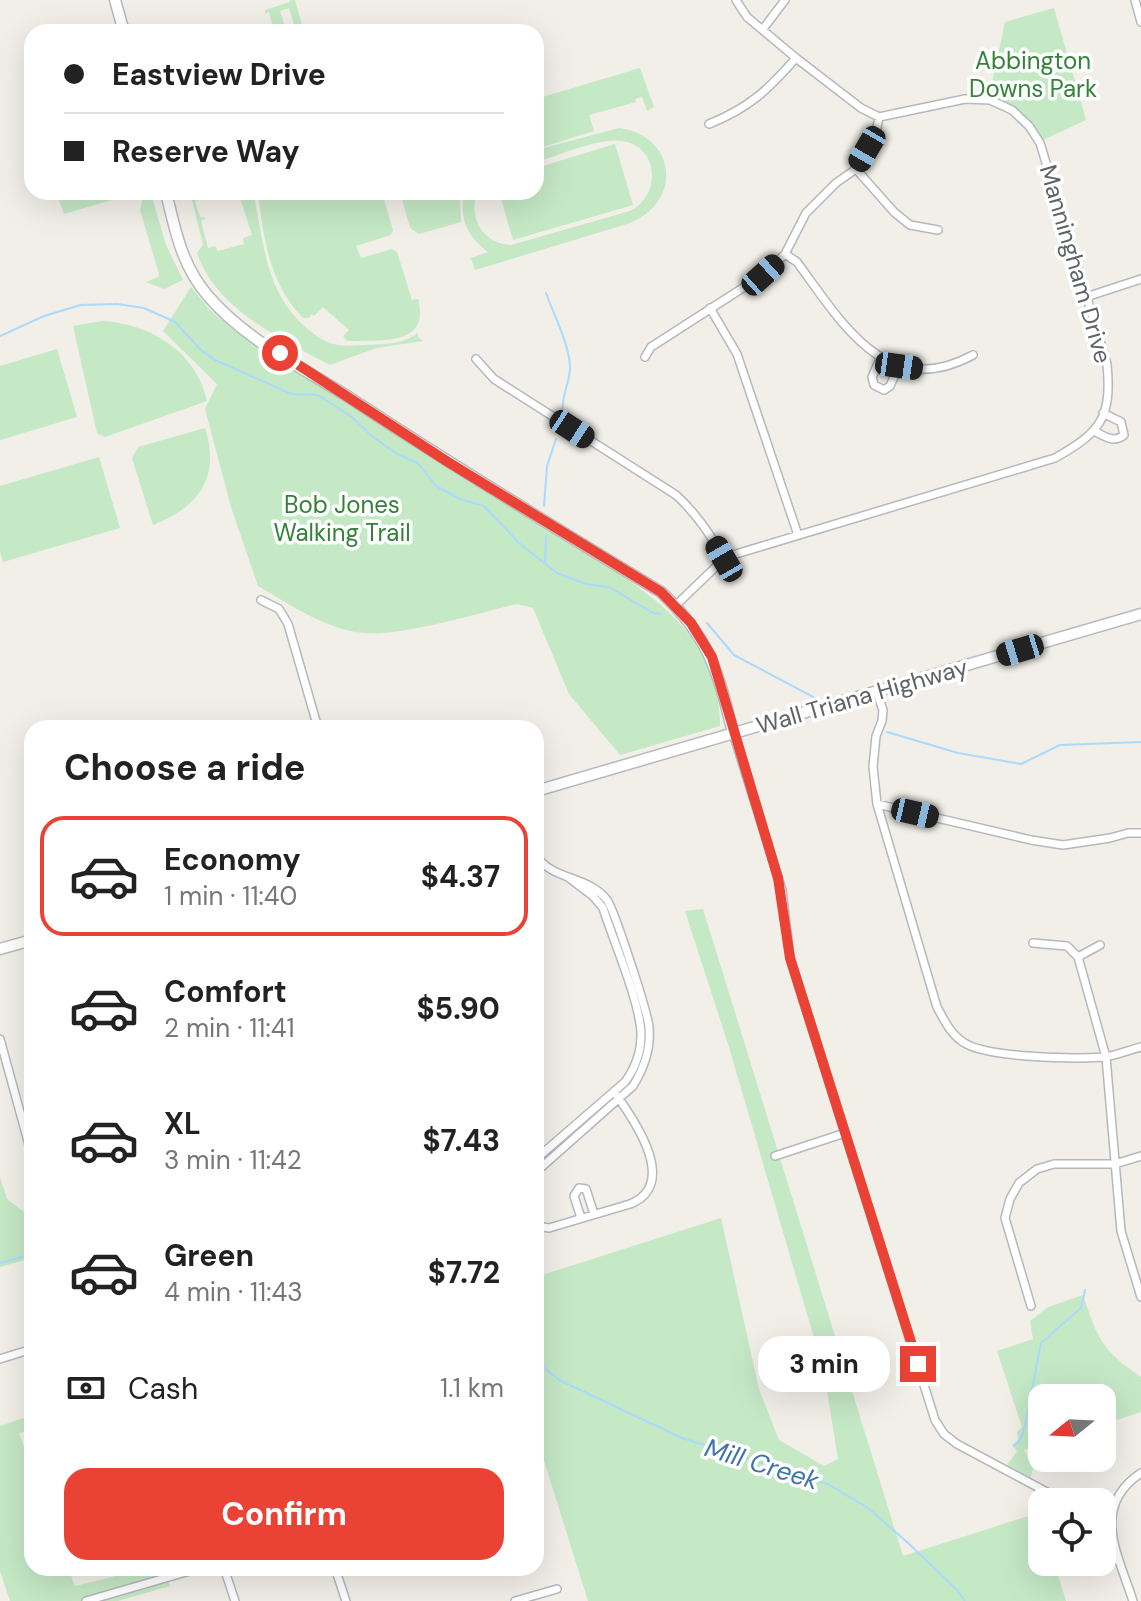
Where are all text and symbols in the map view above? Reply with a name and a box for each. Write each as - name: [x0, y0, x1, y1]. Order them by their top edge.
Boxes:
- park label: Abbington Downs Park: [969, 45, 1097, 104]
- text: Eastview Drive: [112, 55, 326, 94]
- car: [845, 122, 889, 176]
- text: Reserve Way: [112, 132, 300, 171]
- street label: Manningham Drive: [1033, 161, 1119, 367]
- car: [737, 250, 789, 300]
- route start: [262, 335, 298, 371]
- car: [874, 351, 924, 381]
- car: [545, 406, 599, 452]
- park label: Bob Jones Walking Trail: [273, 489, 411, 548]
- car: [702, 532, 746, 586]
- car: [994, 632, 1046, 668]
- street label: Wall Triana Highway: [753, 651, 971, 741]
- text: Choose a ride: [64, 744, 305, 791]
- car: [889, 796, 941, 830]
- icon: car: [68, 840, 140, 912]
- text: Economy: [164, 840, 301, 879]
- text: $4.37: [421, 857, 500, 896]
- text: 1 min · 11:40: [164, 879, 297, 913]
- icon: car: [68, 972, 140, 1044]
- text: Comfort: [164, 972, 287, 1011]
- text: $5.90: [416, 989, 500, 1028]
- text: 2 min · 11:41: [164, 1011, 295, 1045]
- icon: car: [68, 1104, 140, 1176]
- text: XL: [164, 1104, 201, 1143]
- text: $7.43: [422, 1121, 500, 1160]
- text: 3 min · 11:42: [164, 1143, 302, 1177]
- icon: car: [68, 1236, 140, 1308]
- text: Green: [164, 1236, 254, 1275]
- text: $7.72: [428, 1253, 500, 1292]
- text: 4 min · 11:43: [164, 1275, 303, 1309]
- callout: 3 min: [758, 1336, 890, 1392]
- route end: [900, 1346, 936, 1382]
- text: 3 min: [789, 1347, 859, 1381]
- icon: cash: [64, 1366, 108, 1410]
- text: Cash: [128, 1369, 198, 1408]
- text: 1.1 km: [440, 1371, 504, 1405]
- north arrow: [1028, 1384, 1116, 1472]
- map controls: [1028, 1384, 1116, 1576]
- water label: Mill Creek: [701, 1430, 824, 1498]
- button: Confirm: [64, 1468, 504, 1560]
- button: locate: [1028, 1488, 1116, 1576]

